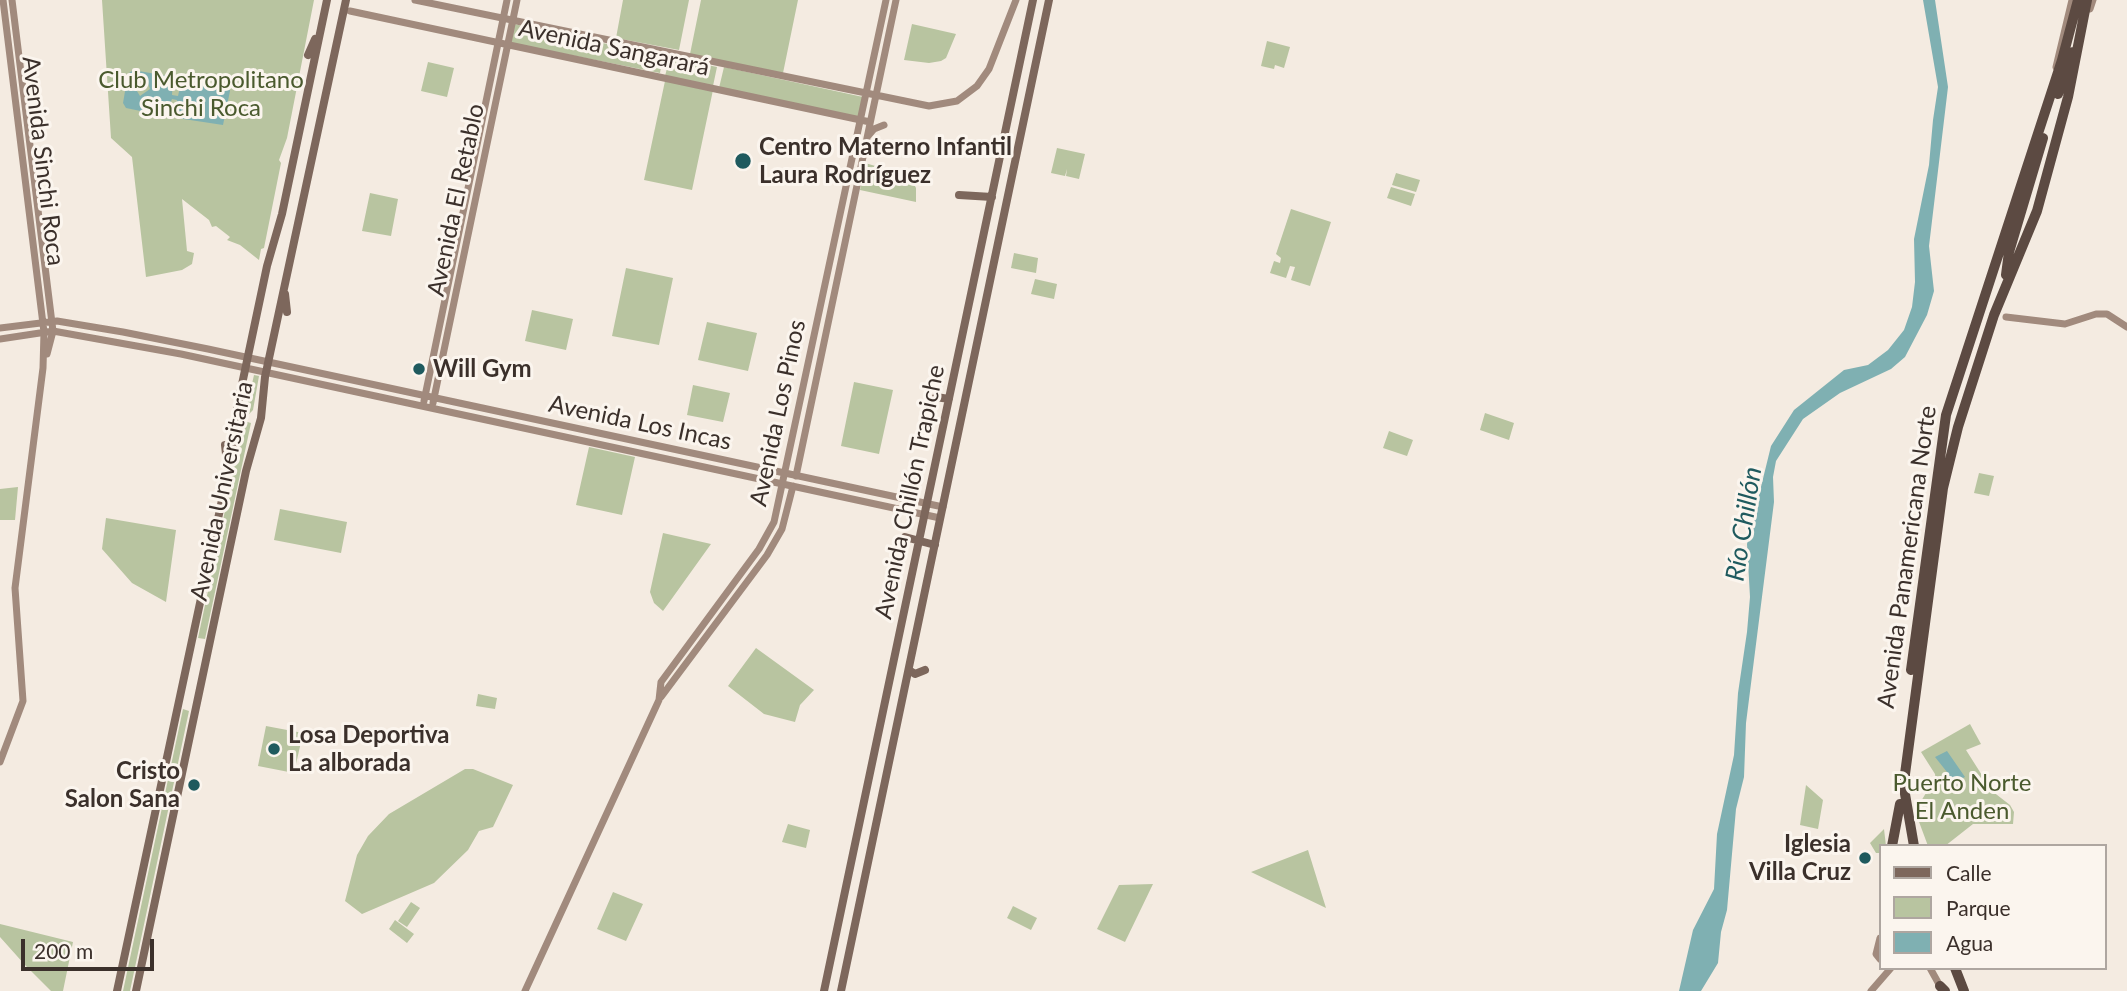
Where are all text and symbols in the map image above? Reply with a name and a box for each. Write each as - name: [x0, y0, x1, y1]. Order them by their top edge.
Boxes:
- street label: Avenida Sangarará: [516, 14, 712, 82]
- street label: Avenida Sinchi Roca: [16, 55, 70, 267]
- park label: Club Metropolitano Sinchi Roca: [98, 66, 304, 122]
- street label: Avenida El Retablo: [422, 101, 490, 299]
- place label: Centro Materno Infantil Laura Rodríguez: [759, 133, 1012, 189]
- marker: Centro Materno Infantil Laura Rodríguez: [733, 151, 753, 171]
- street label: Avenida Los Pinos: [744, 317, 812, 509]
- place label: Will Gym: [433, 355, 532, 383]
- marker: Will Gym: [411, 361, 427, 377]
- street label: Avenida Chillón Trapiche: [869, 362, 951, 622]
- street label: Avenida Universitaria: [185, 379, 259, 603]
- street label: Avenida Los Incas: [546, 390, 734, 456]
- street label: Avenida Panamericana Norte: [1872, 404, 1942, 710]
- water label: Río Chillón: [1720, 465, 1768, 583]
- place label: Losa Deportiva La alborada: [288, 721, 449, 777]
- marker: Losa Deportiva La alborada: [266, 741, 282, 757]
- place label: Cristo Salon Sana: [65, 757, 180, 813]
- park label: Puerto Norte El Anden: [1893, 769, 2031, 825]
- marker: Cristo Salon Sana: [186, 777, 202, 793]
- place label: Iglesia Villa Cruz: [1749, 830, 1851, 886]
- legend: [1878, 844, 2106, 970]
- marker: Iglesia Villa Cruz: [1857, 850, 1873, 866]
- text: Calle: [1946, 860, 1991, 885]
- text: Parque: [1946, 895, 2011, 920]
- scale bar: [24, 925, 158, 969]
- text: Agua: [1946, 930, 1993, 955]
- text: 200 m: [34, 938, 93, 963]

